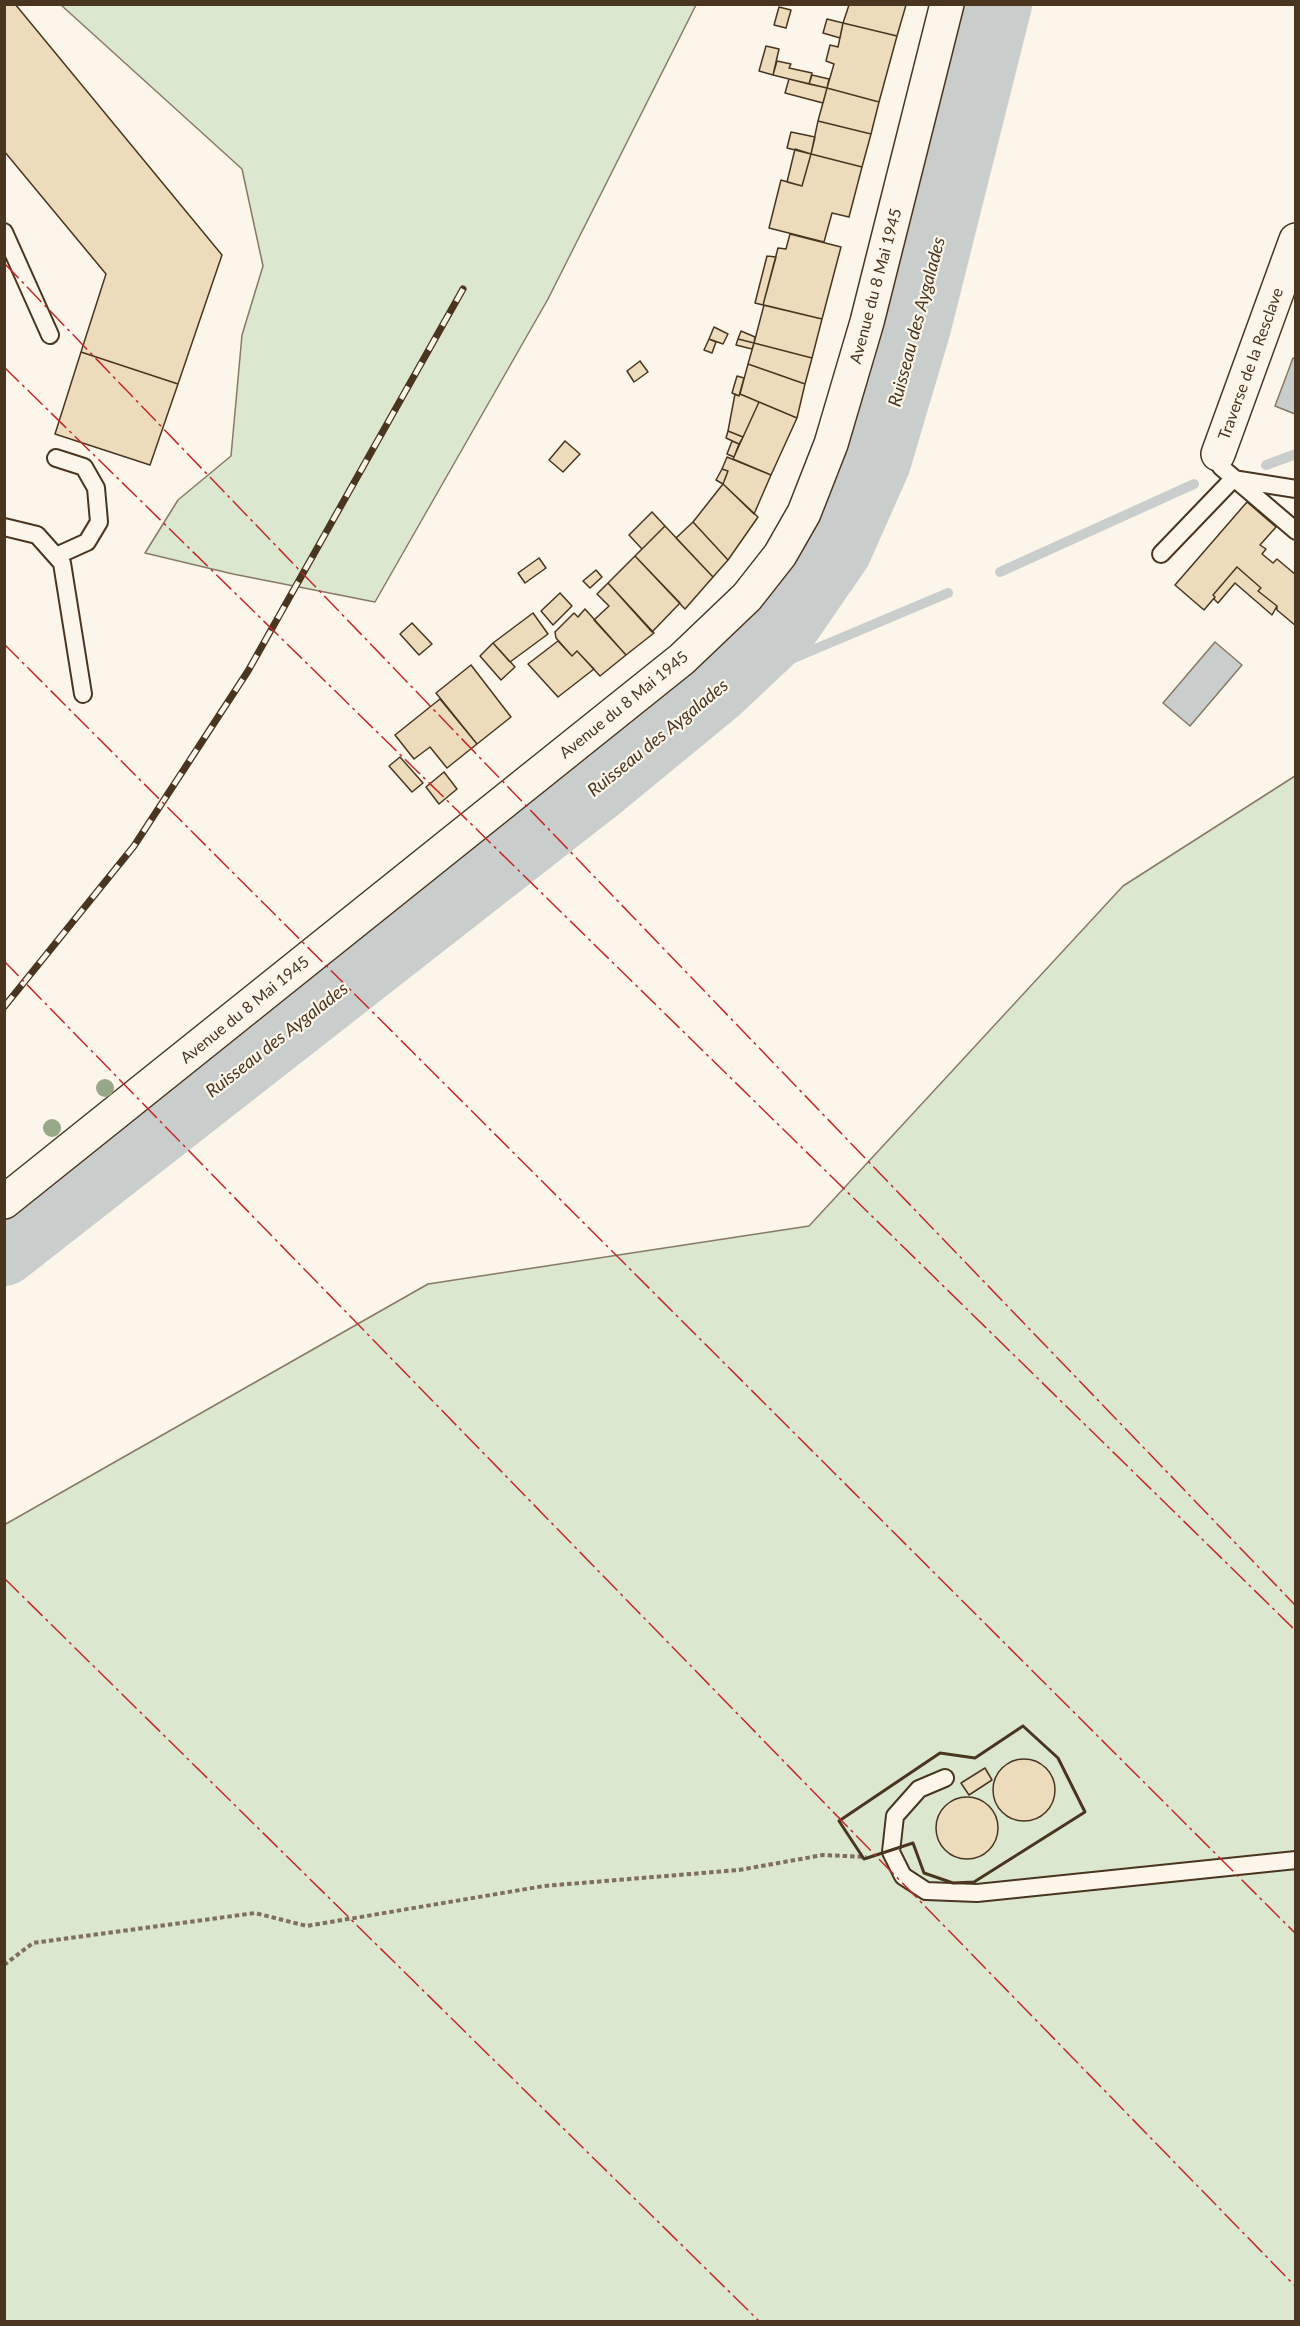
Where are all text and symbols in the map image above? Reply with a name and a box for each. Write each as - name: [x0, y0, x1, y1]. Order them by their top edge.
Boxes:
- street label: Avenue du 8 Mai 1945: [846, 206, 906, 366]
- water label: Ruisseau des Aygalades: [884, 235, 950, 409]
- street label: Traverse de la Resclave: [1214, 285, 1288, 443]
- street label: Avenue du 8 Mai 1945: [556, 647, 692, 763]
- water label: Ruisseau des Aygalades: [583, 675, 733, 801]
- street label: Avenue du 8 Mai 1945: [177, 952, 313, 1068]
- water label: Ruisseau des Aygalades: [202, 978, 352, 1102]

